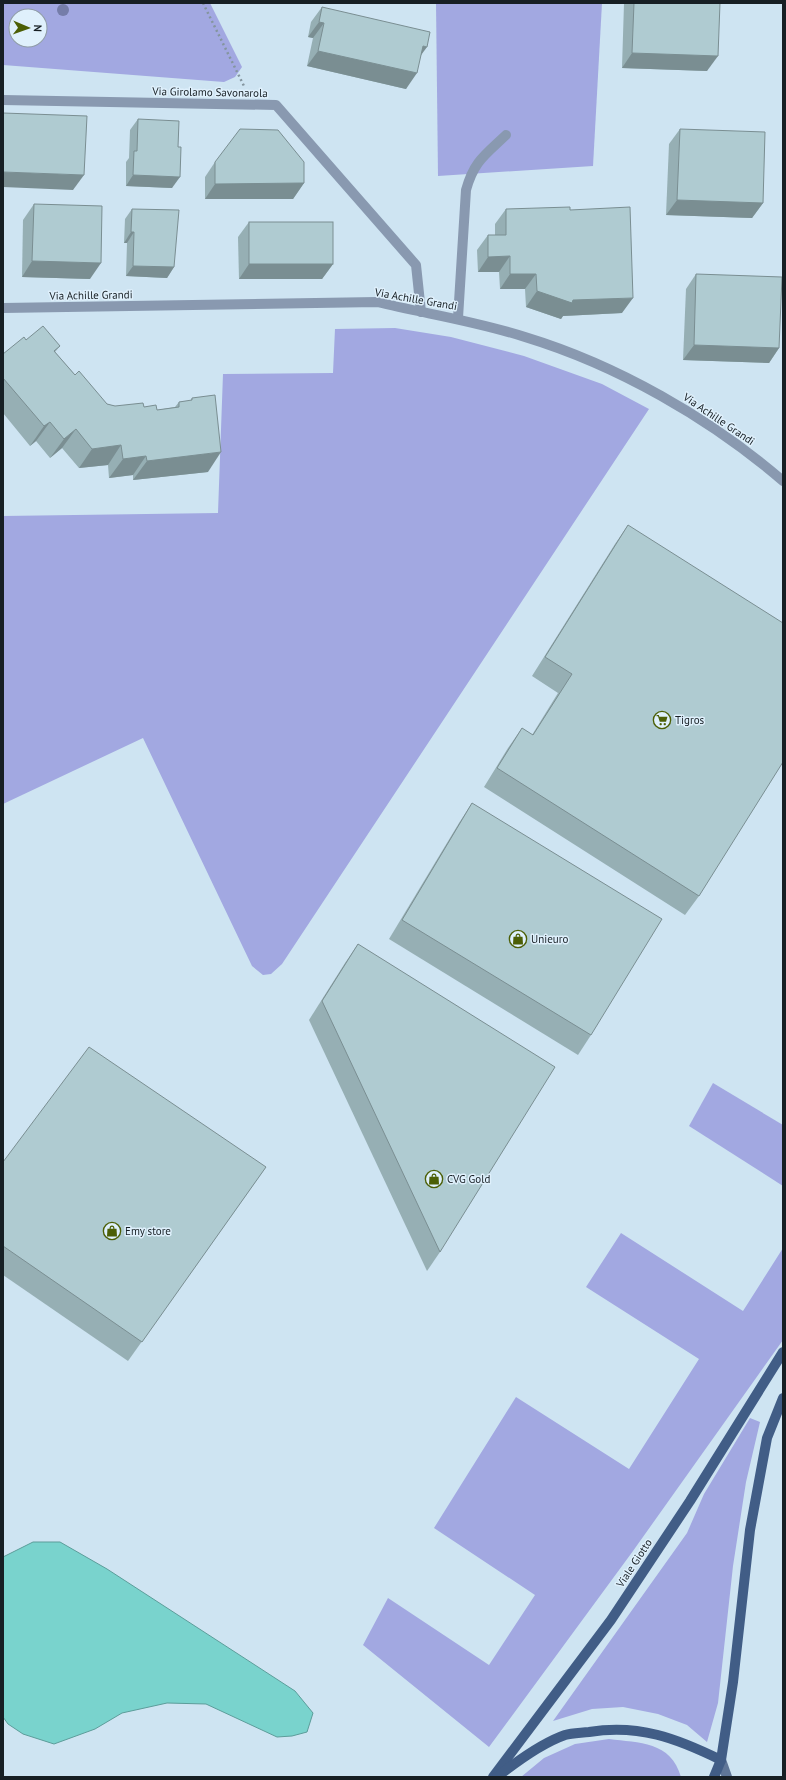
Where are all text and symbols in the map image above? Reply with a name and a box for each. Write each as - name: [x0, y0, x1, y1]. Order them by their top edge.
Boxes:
- north arrow: [8, 8, 48, 48]
- text: N: [31, 24, 45, 32]
- street label: Via Girolamo Savonarola: [151, 84, 268, 100]
- street label: Via Achille Grandi: [373, 285, 458, 313]
- street label: Via Achille Grandi: [48, 287, 133, 303]
- street label: Via Achille Grandi: [680, 389, 757, 448]
- supermarket icon: Tigros: [652, 710, 672, 730]
- place label: Tigros: [675, 713, 705, 727]
- shop icon: Unieuro: [508, 929, 528, 949]
- place label: Unieuro: [531, 932, 568, 946]
- shop icon: CVG Gold: [424, 1169, 444, 1189]
- place label: CVG Gold: [447, 1172, 490, 1186]
- shop icon: Emy store: [102, 1221, 122, 1241]
- place label: Emy store: [125, 1224, 171, 1238]
- street label: Viale Giotto: [613, 1536, 655, 1591]

